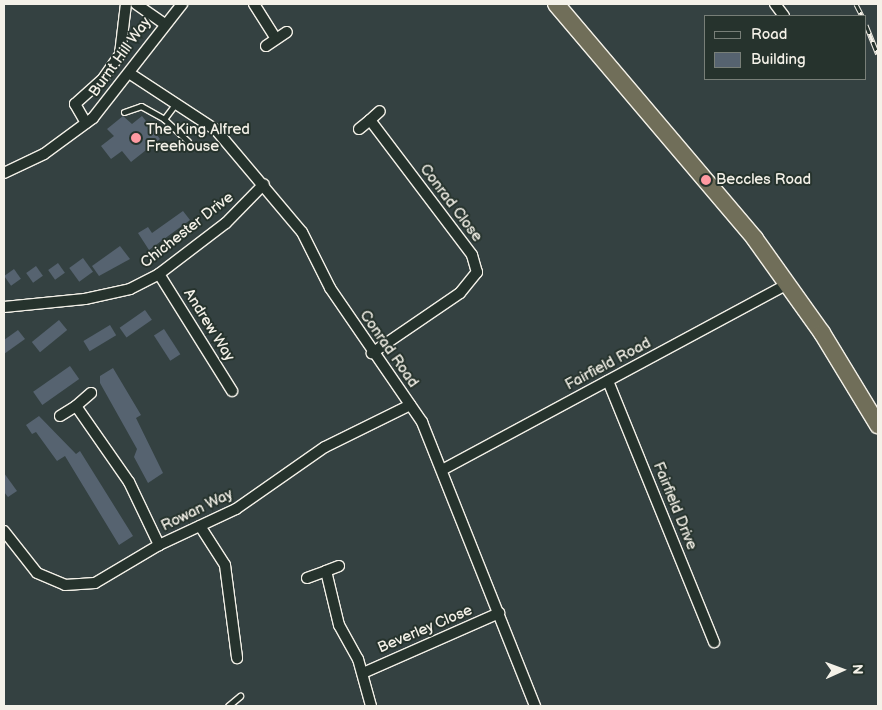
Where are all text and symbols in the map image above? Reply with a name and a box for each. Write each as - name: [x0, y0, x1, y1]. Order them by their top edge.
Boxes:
- street label: Burnt Hill Way: [85, 13, 155, 101]
- legend: [704, 15, 867, 80]
- text: Road: [751, 25, 787, 44]
- text: Building: [751, 50, 806, 69]
- place label: The King Alfred Freehouse: [146, 120, 250, 155]
- marker: The King Alfred Freehouse: [130, 132, 142, 144]
- street label: Conrad Close: [416, 161, 486, 245]
- place label: Beccles Road: [716, 171, 811, 189]
- marker: Beccles Road: [700, 174, 712, 186]
- street label: Chichester Drive: [137, 188, 237, 272]
- street label: Andrew Way: [180, 285, 238, 365]
- street label: Conrad Road: [356, 307, 422, 391]
- street label: Fairfield Road: [562, 334, 654, 394]
- street label: Fairfield Drive: [649, 459, 701, 553]
- street label: Rowan Way: [158, 485, 236, 535]
- street label: Beverley Close: [375, 601, 475, 657]
- north arrow: [817, 645, 867, 695]
- text: N: [849, 664, 866, 675]

